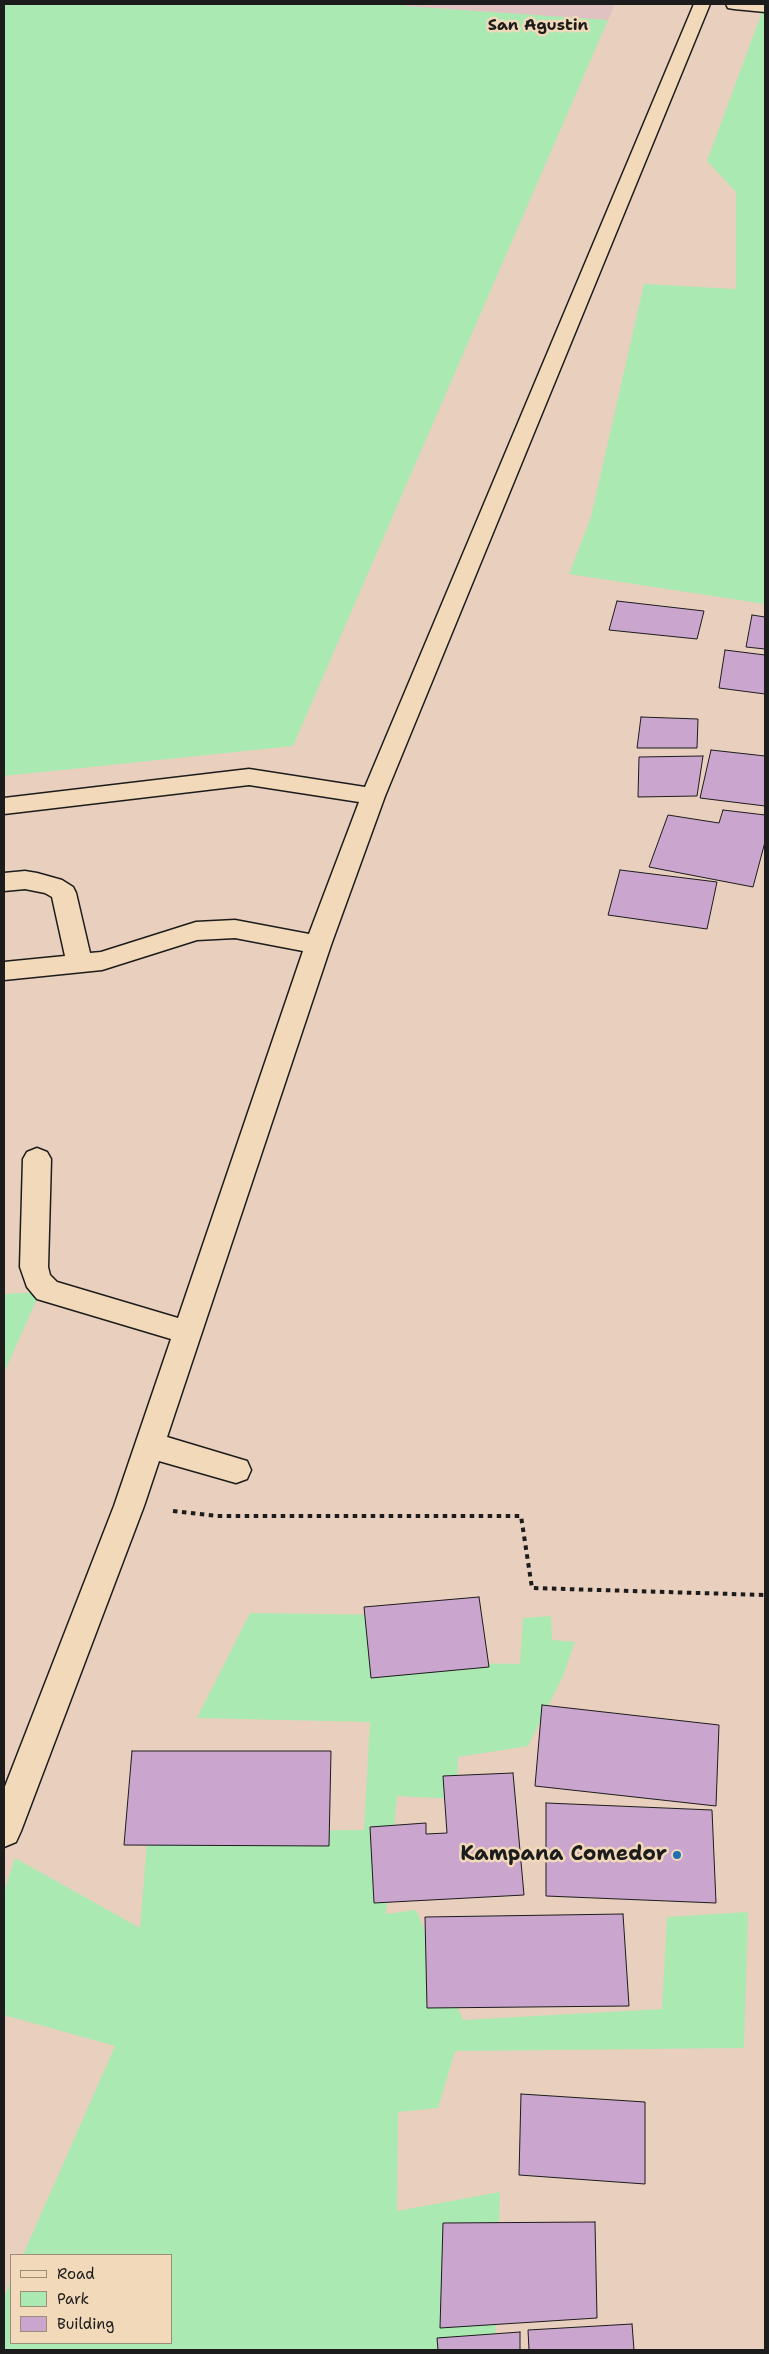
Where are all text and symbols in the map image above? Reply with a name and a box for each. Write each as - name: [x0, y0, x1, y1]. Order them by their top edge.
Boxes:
- district label: San Agustin: [488, 16, 588, 36]
- place label: Kampana Comedor: [460, 1842, 667, 1868]
- marker: Kampana Comedor: [671, 1849, 683, 1861]
- legend: [10, 2254, 172, 2344]
- text: Road: [57, 2264, 95, 2284]
- text: Park: [57, 2289, 89, 2309]
- text: Building: [57, 2314, 114, 2334]

